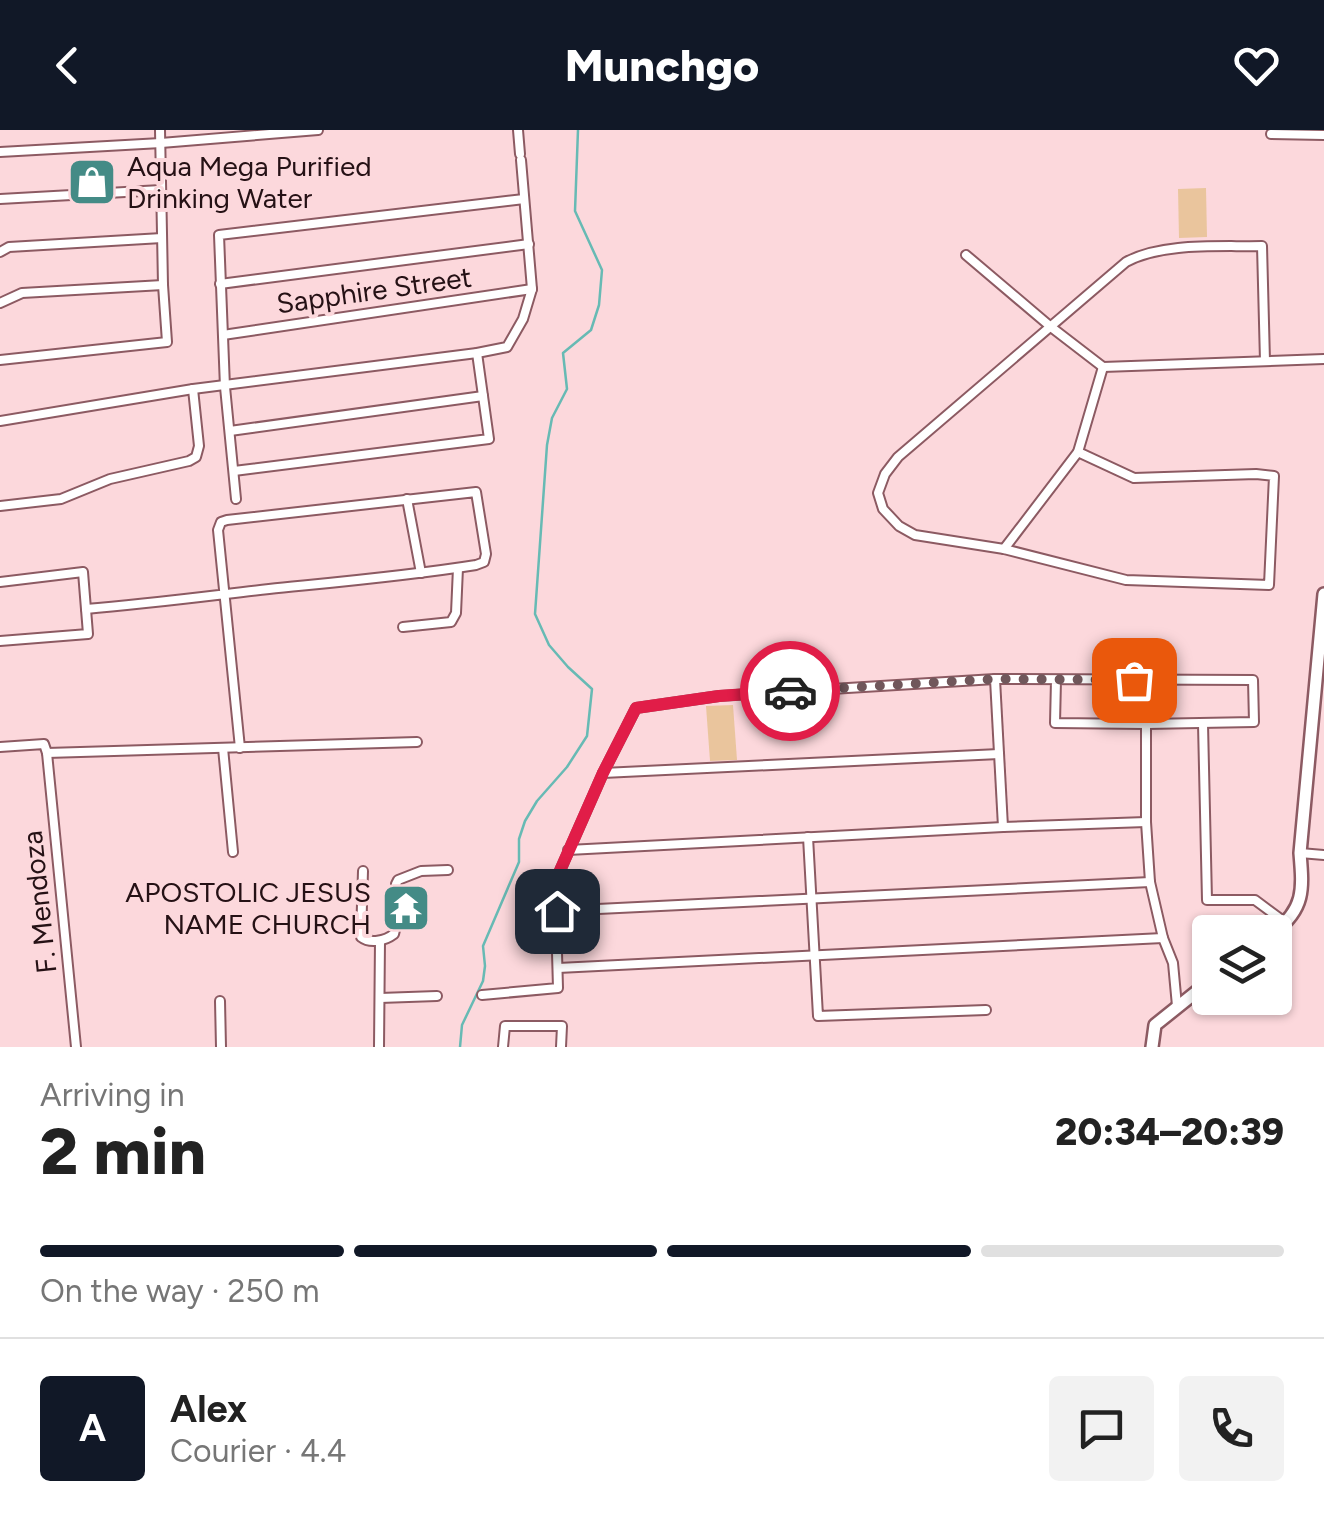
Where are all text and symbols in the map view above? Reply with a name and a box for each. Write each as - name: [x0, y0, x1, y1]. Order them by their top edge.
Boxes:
- icon: back: [40, 38, 95, 93]
- text: Munchgo: [565, 38, 759, 92]
- icon: heart: [1229, 38, 1284, 93]
- place label: Aqua Mega Purified Drinking Water: [127, 149, 372, 215]
- shop icon: Aqua Mega Purified Drinking Water: [66, 156, 118, 208]
- street label: Sapphire Street: [274, 259, 474, 321]
- pin: [1092, 638, 1177, 723]
- courier: [740, 641, 840, 741]
- icon: bag: [1107, 653, 1162, 708]
- icon: car: [763, 664, 818, 719]
- street label: F. Mendoza: [15, 829, 63, 975]
- pin: [515, 869, 600, 954]
- place label: APOSTOLIC JESUS NAME CHURCH: [125, 875, 371, 941]
- temple icon: APOSTOLIC JESUS NAME CHURCH: [380, 882, 432, 934]
- icon: home: [530, 884, 585, 939]
- map controls: [1192, 915, 1292, 1015]
- button: layers: [1192, 915, 1292, 1015]
- text: Arriving in: [40, 1076, 185, 1114]
- text: 20:34–20:39: [1055, 1109, 1284, 1155]
- text: 2 min: [40, 1112, 206, 1190]
- text: On the way · 250 m: [40, 1272, 319, 1310]
- button: chat: [1049, 1376, 1154, 1481]
- button: phone: [1179, 1376, 1284, 1481]
- text: Alex: [170, 1386, 247, 1432]
- text: A: [79, 1405, 106, 1451]
- text: Courier · 4.4: [170, 1432, 346, 1470]

